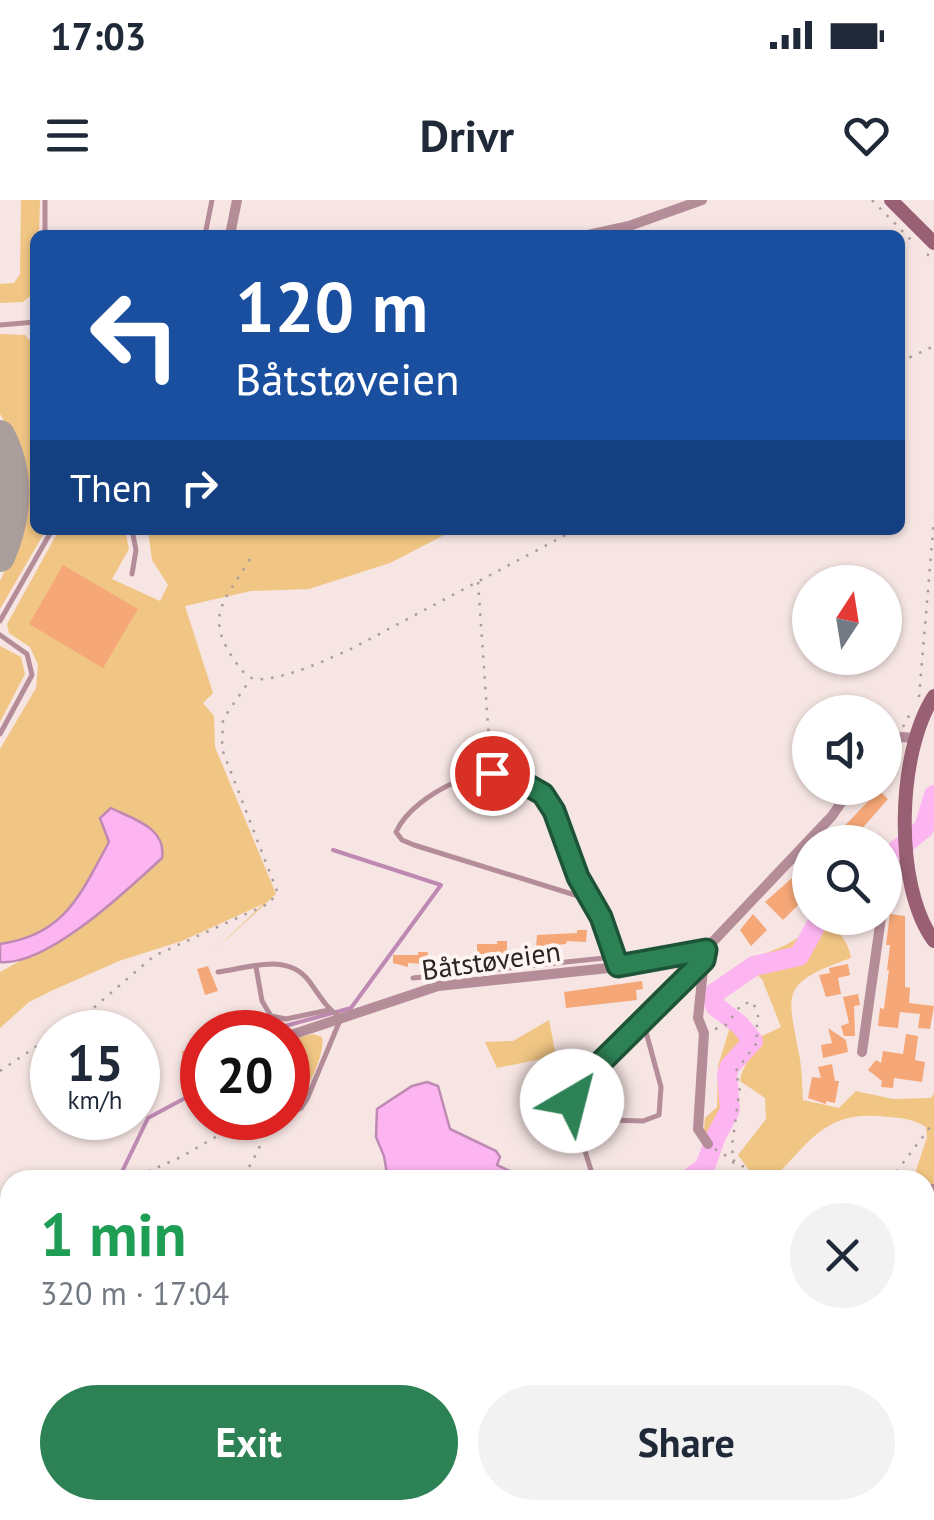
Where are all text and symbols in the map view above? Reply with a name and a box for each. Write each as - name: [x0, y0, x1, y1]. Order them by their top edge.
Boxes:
- text: 17:03: [50, 11, 146, 60]
- text: Drivr: [420, 106, 514, 164]
- icon: menu: [40, 108, 95, 163]
- icon: heart: [839, 108, 894, 163]
- text: 120 m: [235, 261, 428, 351]
- icon: left: [70, 270, 200, 400]
- text: Båtstøveien: [235, 349, 460, 407]
- icon: right: [172, 460, 227, 515]
- text: Then: [70, 463, 152, 512]
- north arrow: [792, 565, 902, 675]
- map controls: [792, 565, 902, 935]
- button: sound: [792, 695, 902, 805]
- pin: [450, 731, 535, 816]
- icon: arrive: [465, 746, 520, 801]
- button: search: [792, 825, 902, 935]
- street label: Båtstøveien: [419, 932, 563, 988]
- speed limit sign: 20: [180, 1010, 310, 1140]
- text: 15: [67, 1030, 123, 1095]
- position arrow: [520, 1049, 624, 1153]
- text: km/h: [68, 1084, 122, 1116]
- text: 1 min: [40, 1195, 186, 1273]
- button: close: [790, 1203, 895, 1308]
- text: 320 m · 17:04: [40, 1272, 229, 1314]
- button: Exit: [40, 1385, 458, 1500]
- button: Share: [478, 1385, 895, 1500]

